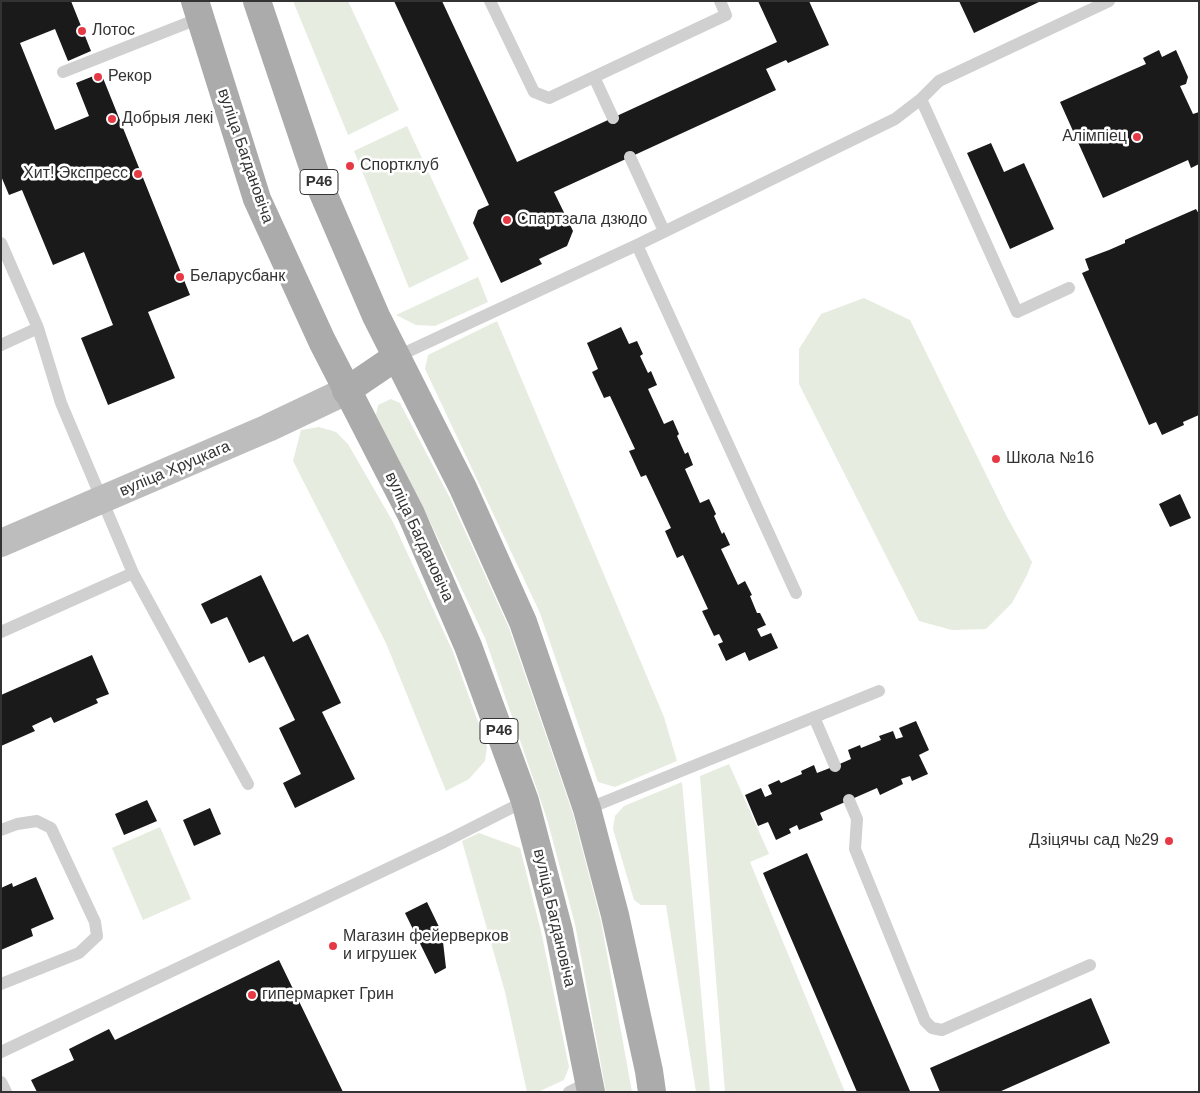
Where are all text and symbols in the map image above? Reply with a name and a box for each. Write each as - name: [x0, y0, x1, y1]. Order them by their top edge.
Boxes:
- place label: Лотос: [92, 21, 135, 41]
- marker: Лотос: [76, 25, 88, 37]
- place label: Рекор: [108, 67, 152, 87]
- marker: Рекор: [92, 71, 104, 83]
- street label: вуліца Багдановіча: [213, 86, 277, 226]
- place label: Добрыя лекі: [122, 109, 213, 129]
- marker: Добрыя лекі: [106, 113, 118, 125]
- place label: Алімпіец: [1062, 127, 1127, 147]
- marker: Алімпіец: [1131, 131, 1143, 143]
- place label: Спортклуб: [360, 156, 439, 176]
- marker: Спортклуб: [344, 160, 356, 172]
- place label: Хит! Экспресс: [23, 164, 128, 184]
- marker: Хит! Экспресс: [132, 168, 144, 180]
- road number: Р46: [300, 170, 338, 194]
- place label: Спартзала дзюдо: [517, 210, 647, 230]
- marker: Спартзала дзюдо: [501, 214, 513, 226]
- place label: Беларусбанк: [190, 267, 285, 287]
- marker: Беларусбанк: [174, 271, 186, 283]
- street label: вуліца Хруцкага: [117, 437, 233, 501]
- place label: Школа №16: [1006, 449, 1094, 469]
- marker: Школа №16: [990, 453, 1002, 465]
- street label: вуліца Багдановіча: [381, 469, 457, 605]
- road number: Р46: [480, 718, 518, 744]
- place label: Дзіцячы сад №29: [1029, 831, 1159, 851]
- marker: Дзіцячы сад №29: [1163, 835, 1175, 847]
- street label: вуліца Багдановіча: [529, 847, 579, 989]
- place label: Магазин фейерверков и игрушек: [343, 927, 509, 965]
- marker: Магазин фейерверков и игрушек: [327, 940, 339, 952]
- place label: гипермаркет Грин: [262, 985, 394, 1005]
- marker: гипермаркет Грин: [246, 989, 258, 1001]

